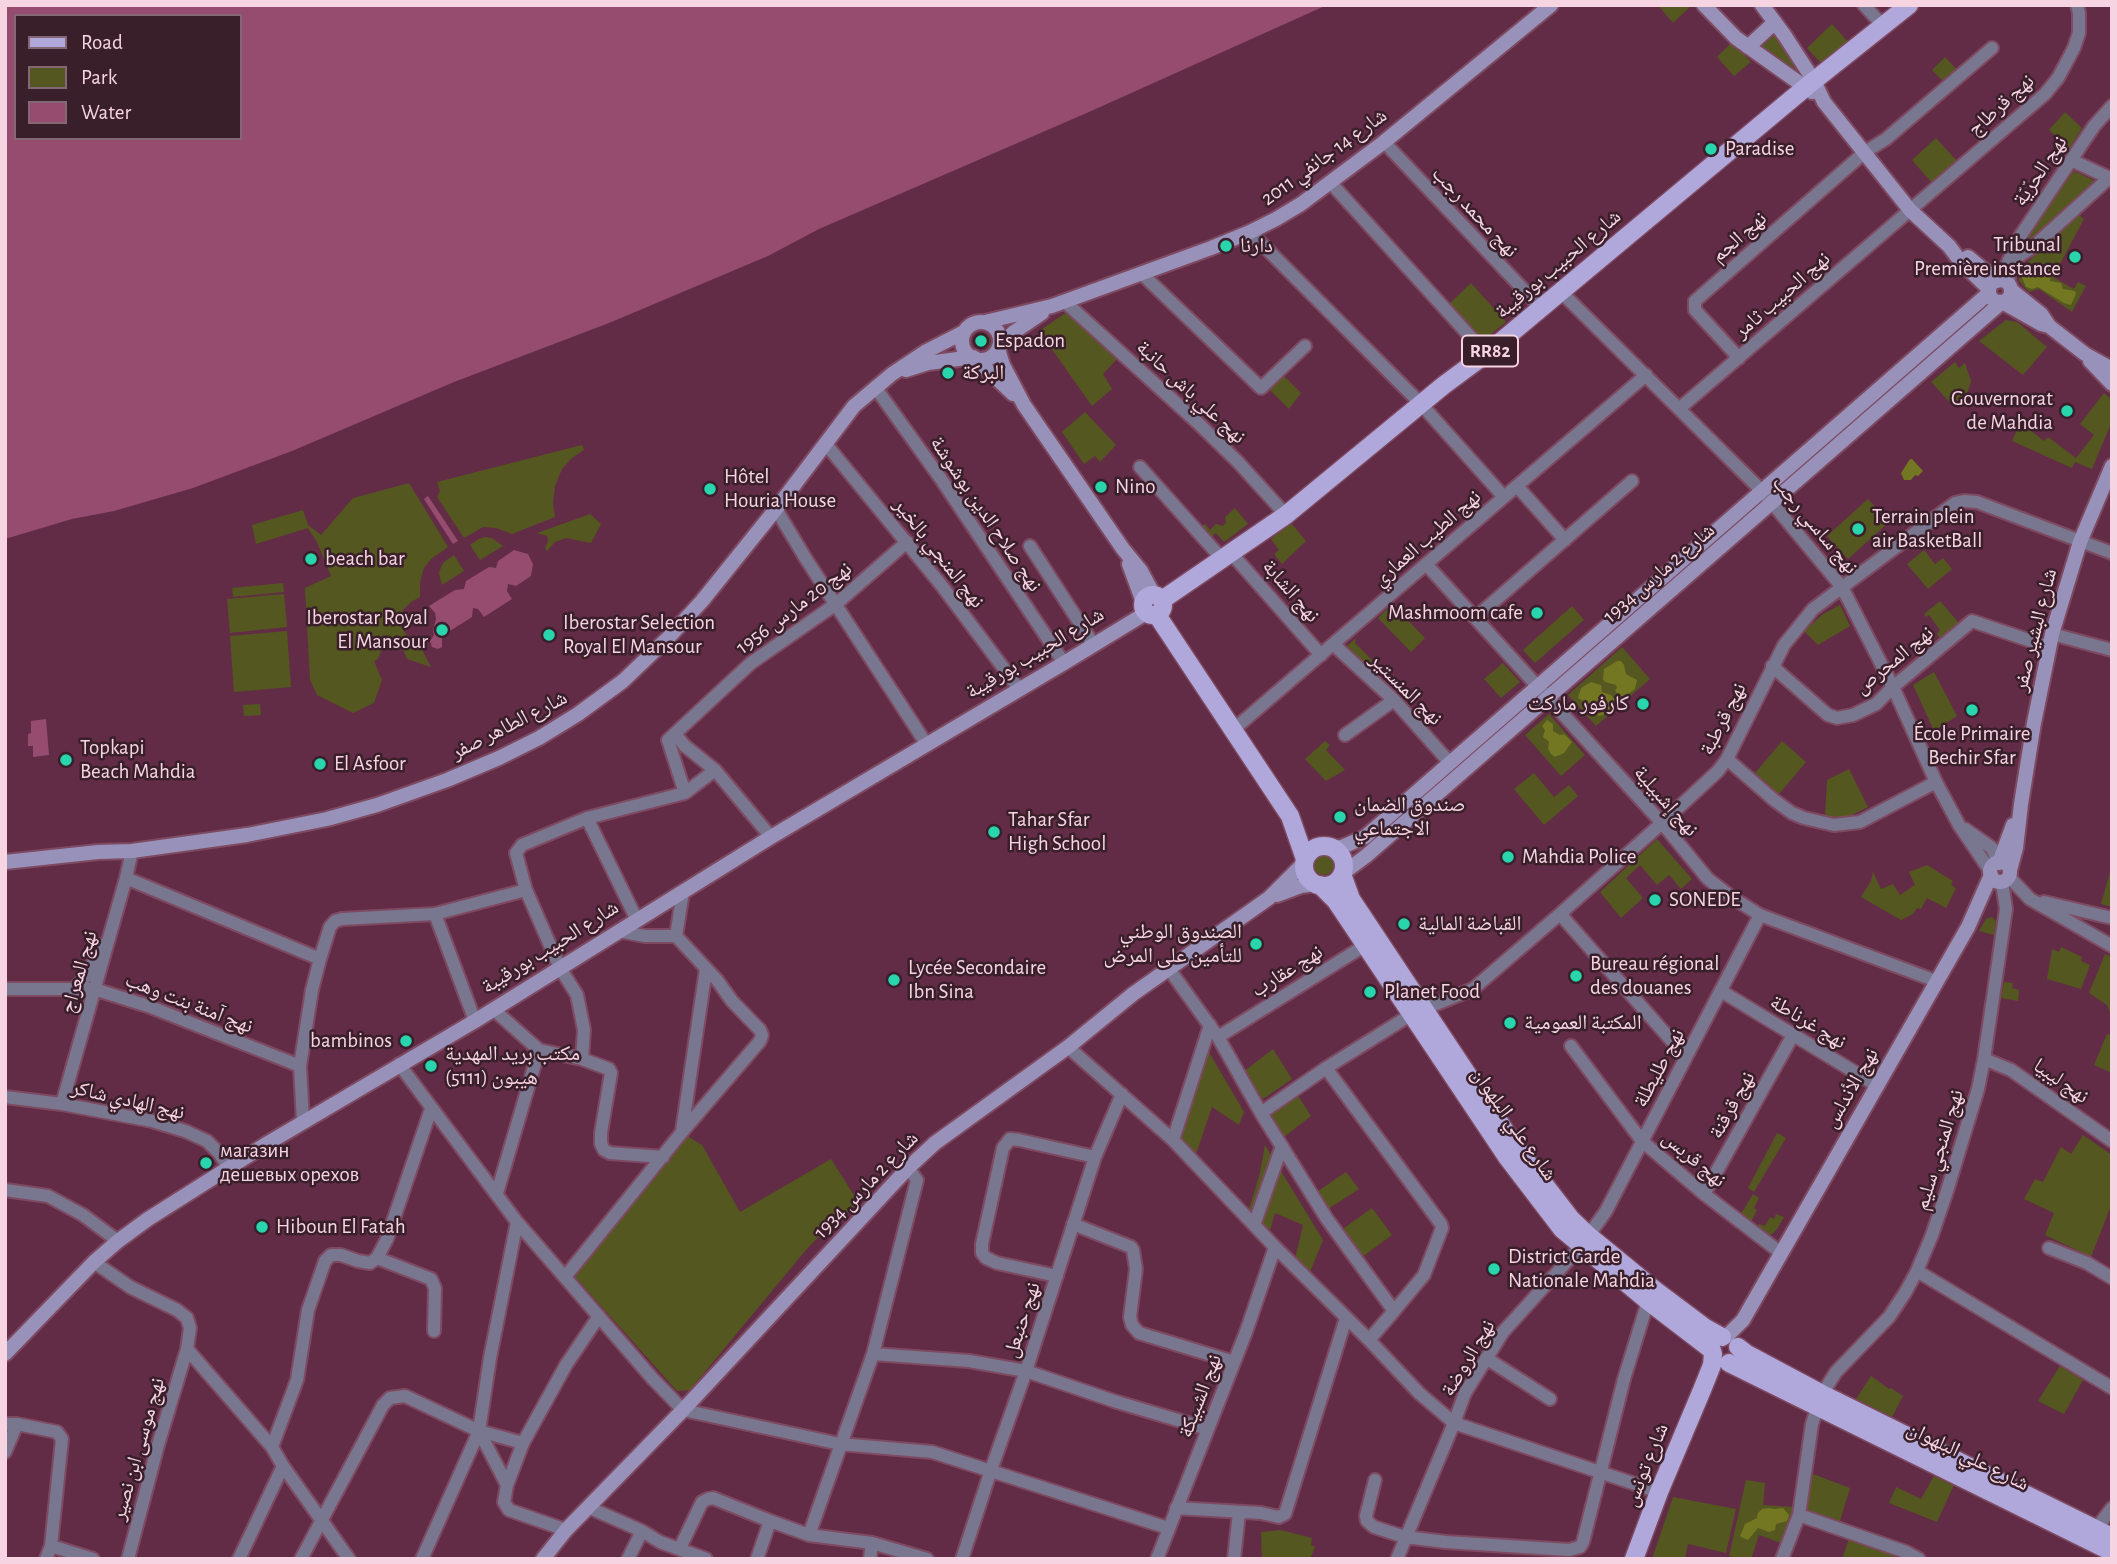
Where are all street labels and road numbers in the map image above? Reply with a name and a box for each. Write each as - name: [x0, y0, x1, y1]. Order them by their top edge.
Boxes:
- street label: نهج قرطاج: [1962, 69, 2040, 141]
- street label: شارع 14 جانفي 2011: [1256, 103, 1392, 211]
- street label: نهج الحرّيّة: [2007, 131, 2073, 211]
- street label: نهج محمد رجب: [1426, 161, 1524, 263]
- street label: شارع الحبيب بورقيبة: [1490, 204, 1626, 324]
- street label: نهج الجم: [1706, 206, 1772, 268]
- street label: نهج الحبيب ثامر: [1729, 246, 1835, 344]
- street label: نهج علي باش حانبة: [1131, 335, 1251, 449]
- road number: RR82: [1462, 336, 1518, 366]
- street label: نهج صلاح الدين بوشوشة: [925, 431, 1047, 597]
- street label: نهج ساسي رجب: [1767, 471, 1863, 579]
- street label: نهج الطيب العماري: [1368, 484, 1486, 592]
- street label: نهج المنجي بالخير: [888, 493, 990, 613]
- street label: شارع 2 مارس 1934: [1598, 518, 1720, 628]
- street label: نهج الشابة: [1257, 554, 1325, 628]
- street label: نهج 20 مارس 1956: [731, 556, 857, 660]
- street label: شارع البشير صفر: [2008, 566, 2062, 694]
- street label: شارع الحبيب بورقيبة: [961, 602, 1109, 704]
- street label: نهج المحرص: [1849, 620, 1939, 700]
- street label: نهج المنستير: [1364, 647, 1448, 731]
- street label: نهج قرطبة: [1694, 679, 1752, 759]
- street label: شارع الطاهر صفر: [447, 685, 571, 765]
- street label: نهج إشبيلية: [1628, 760, 1704, 842]
- street label: شارع الحبيب بورقيبة: [477, 895, 623, 999]
- street label: نهج المعراج: [55, 928, 103, 1016]
- street label: نهج عقارب: [1247, 939, 1327, 1003]
- street label: نهج آمنة بنت وهب: [121, 967, 257, 1039]
- street label: نهج غرناطة: [1765, 989, 1851, 1055]
- street label: نهج طليطلة: [1628, 1024, 1690, 1112]
- street label: نهج الأندلس: [1818, 1043, 1884, 1133]
- street label: نهج ليبيا: [2028, 1053, 2094, 1109]
- street label: شارع علي البلهوان: [1466, 1062, 1562, 1186]
- street label: نهج قرقنة: [1703, 1067, 1761, 1143]
- street label: نهج الهادي شاكر: [69, 1075, 187, 1125]
- street label: نهج المنجي سليم: [1909, 1087, 1969, 1213]
- street label: نهج قربس: [1657, 1125, 1731, 1193]
- street label: شارع 2 مارس 1934: [808, 1126, 924, 1244]
- street label: نهج حنبعل: [998, 1279, 1046, 1361]
- street label: نهج الروضة: [1435, 1315, 1501, 1401]
- street label: نهج الشبيكة: [1173, 1351, 1227, 1441]
- street label: نهج موسى ابن نصير: [106, 1375, 170, 1523]
- street label: شارع علي البلهوان: [1903, 1416, 2033, 1496]
- street label: شارع تونس: [1618, 1420, 1674, 1510]

